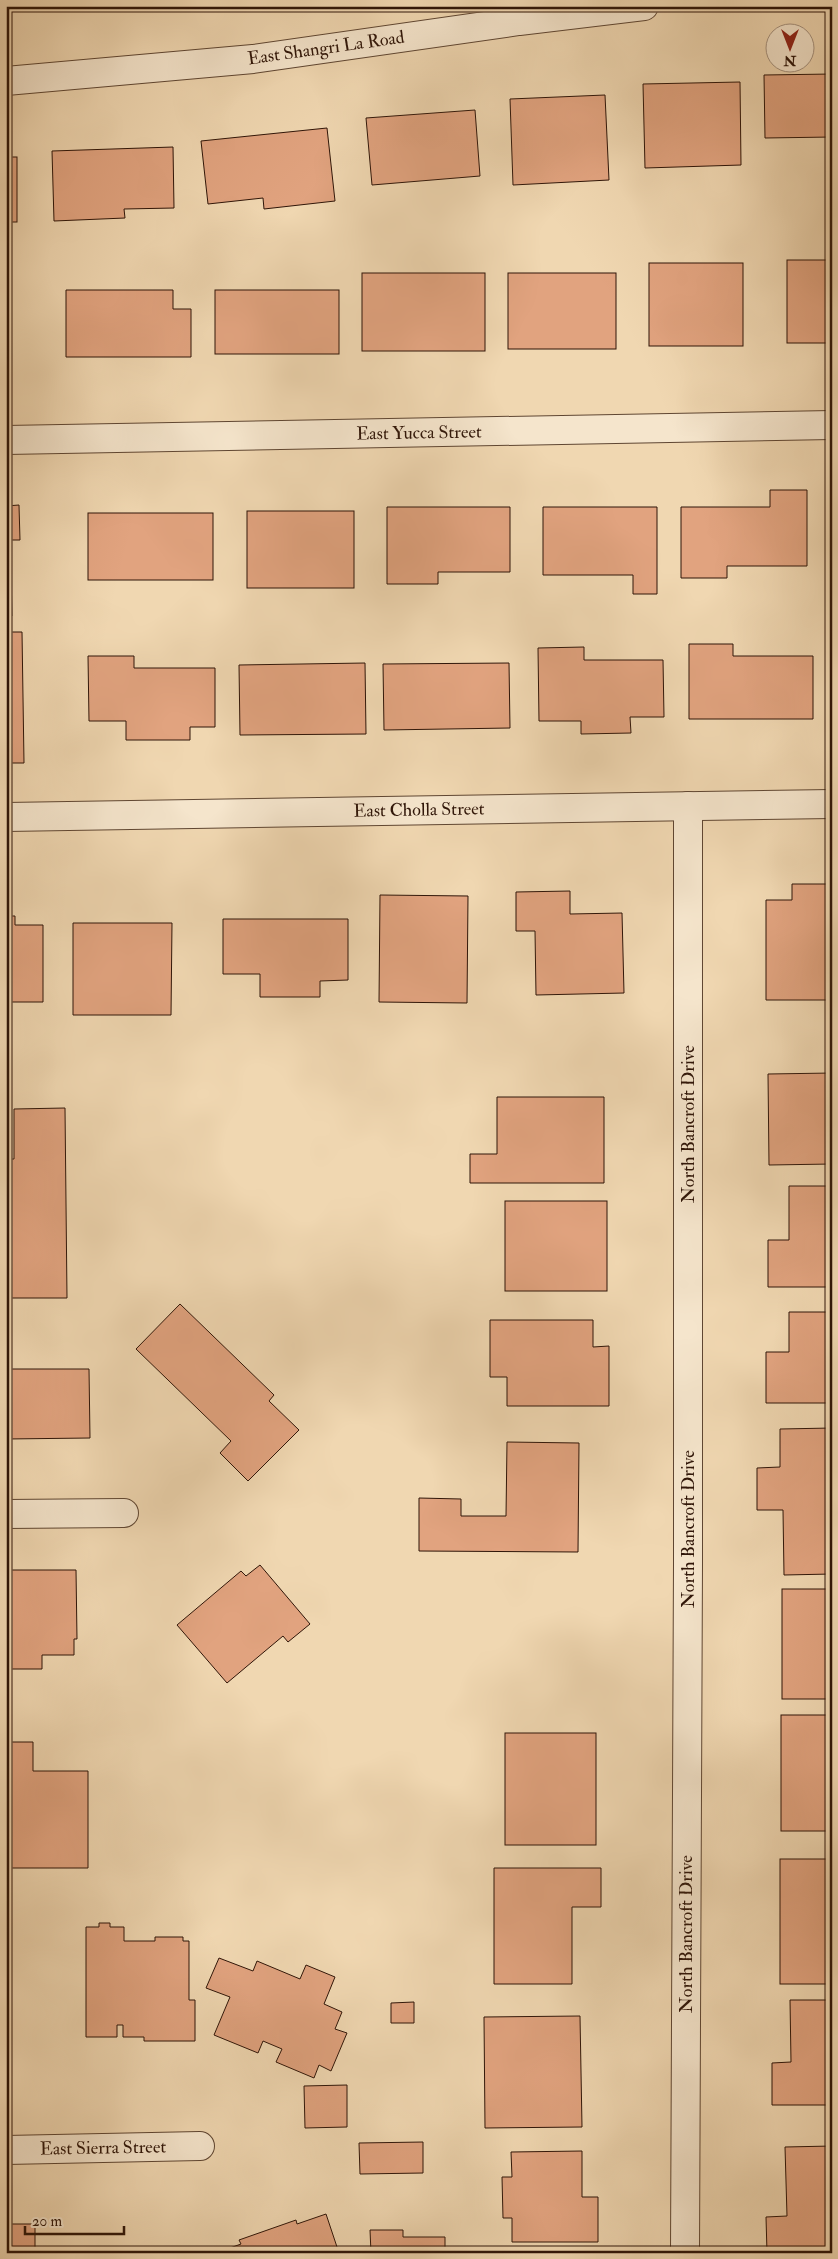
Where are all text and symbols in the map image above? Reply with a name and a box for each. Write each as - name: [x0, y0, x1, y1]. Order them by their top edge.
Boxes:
- north arrow: [766, 22, 816, 72]
- street label: East Shangri La Road: [246, 26, 406, 70]
- text: N: [783, 52, 797, 69]
- street label: East Yucca Street: [356, 420, 482, 446]
- street label: East Cholla Street: [353, 797, 485, 823]
- street label: North Bancroft Drive: [677, 1045, 700, 1203]
- street label: North Bancroft Drive: [677, 1450, 700, 1608]
- street label: North Bancroft Drive: [675, 1855, 698, 2013]
- street label: East Sierra Street: [40, 2135, 167, 2161]
- scale bar: [25, 2204, 124, 2236]
- text: 20 m: [32, 2212, 62, 2231]

